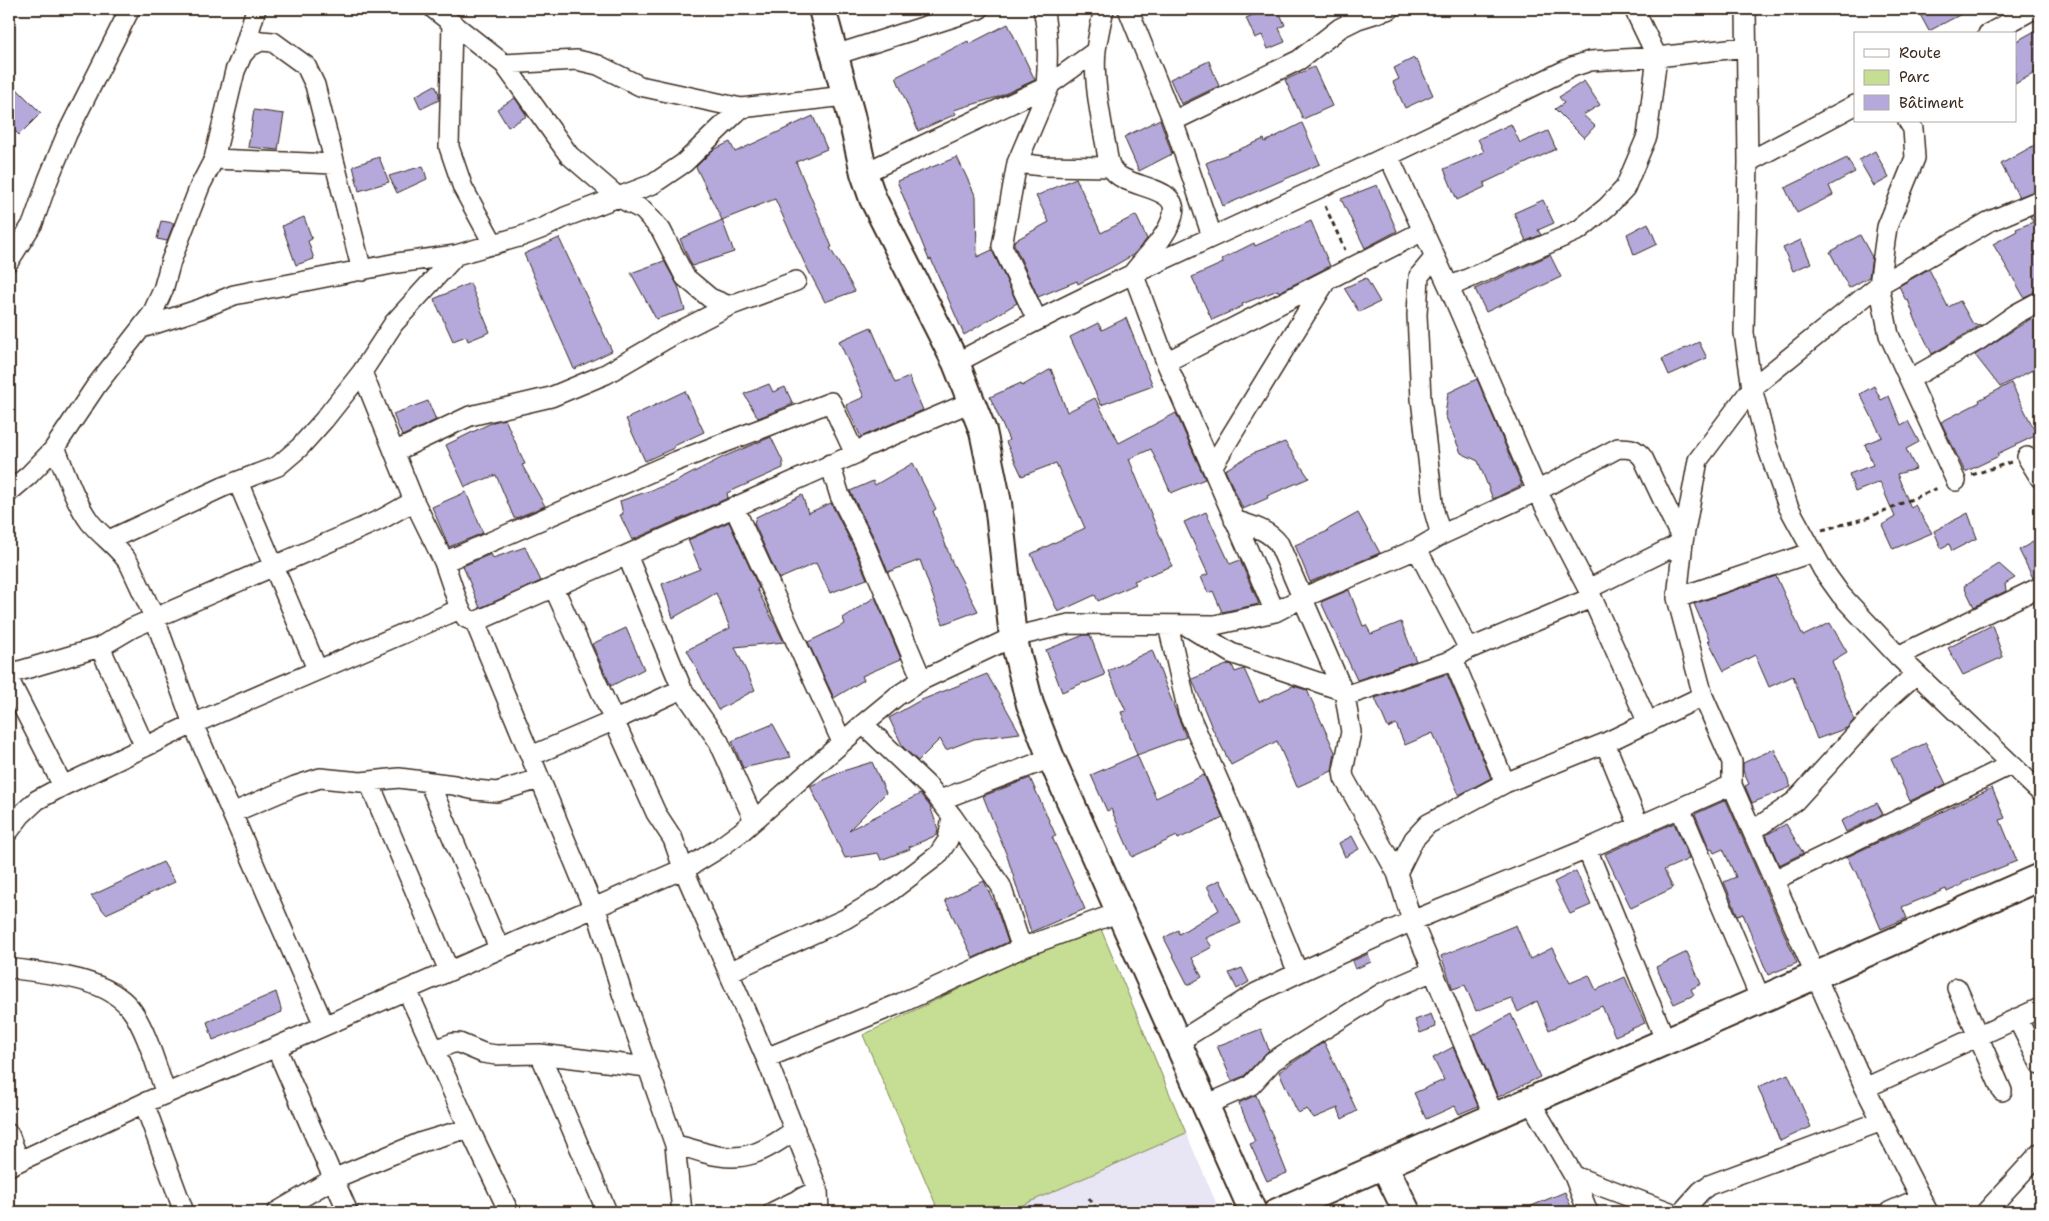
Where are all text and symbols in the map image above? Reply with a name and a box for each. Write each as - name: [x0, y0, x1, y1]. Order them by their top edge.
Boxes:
- legend: [1854, 32, 2016, 122]
- text: Route: [1899, 43, 1941, 63]
- text: Parc: [1899, 67, 1930, 87]
- text: Bâtiment: [1899, 93, 1964, 113]

